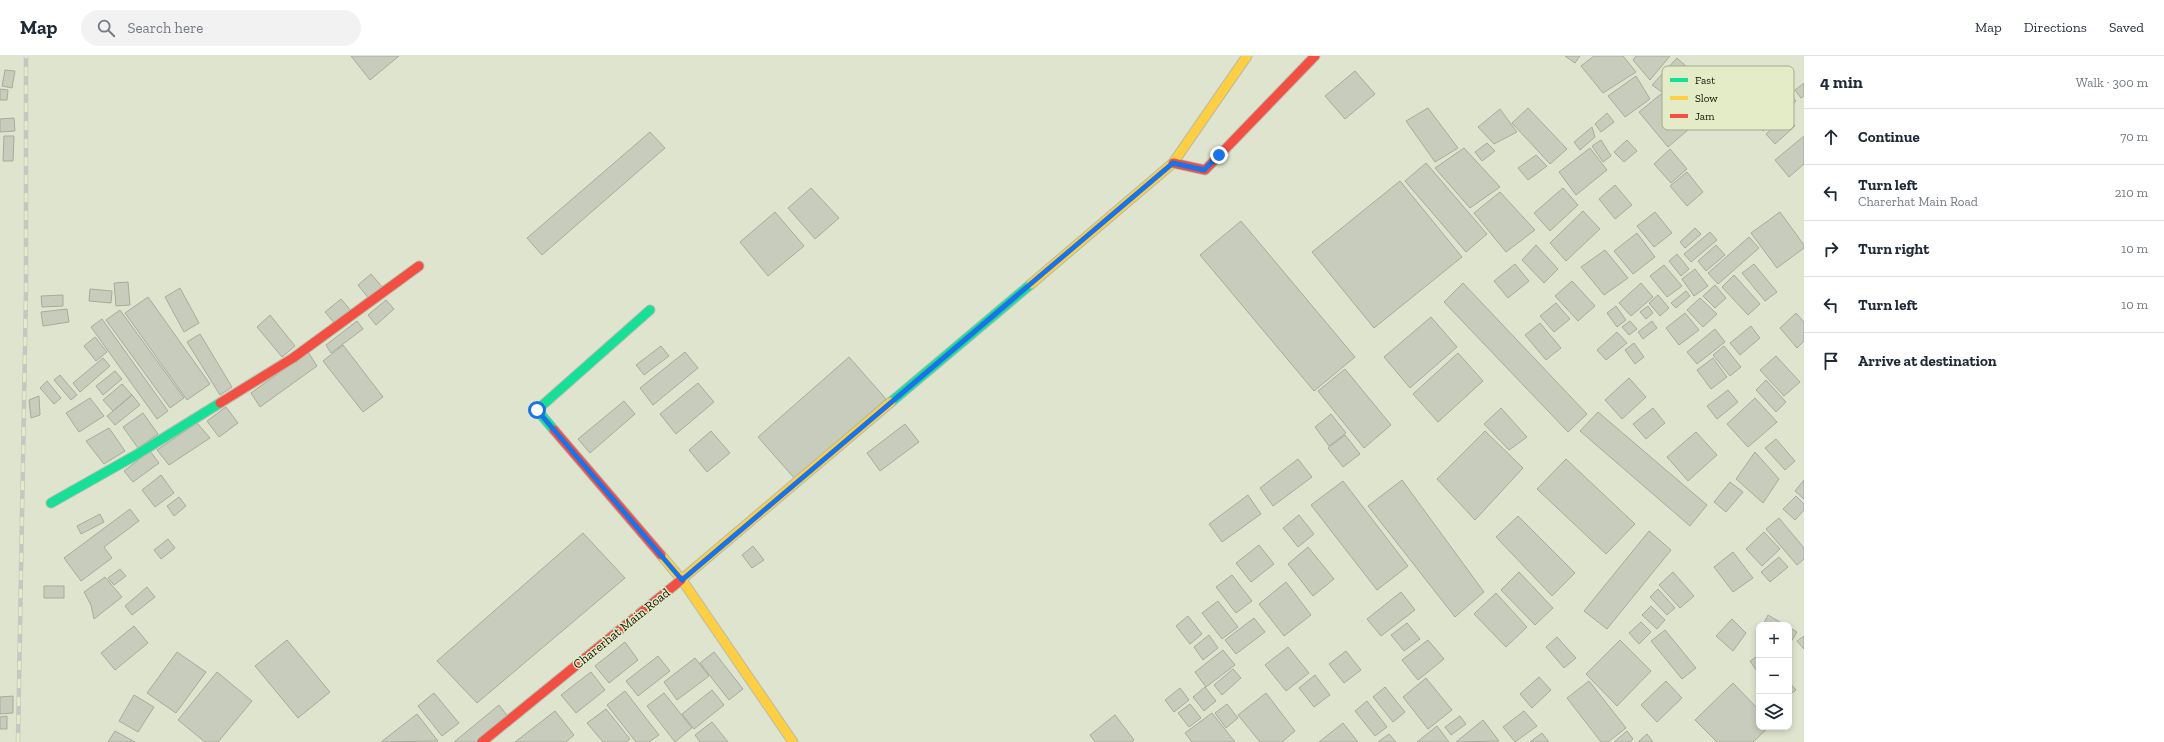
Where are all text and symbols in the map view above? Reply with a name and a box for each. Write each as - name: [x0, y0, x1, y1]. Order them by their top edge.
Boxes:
- search box: [81, 10, 361, 46]
- text: Map: [20, 16, 57, 39]
- icon: search: [95, 17, 117, 39]
- text: Search here: [127, 19, 203, 37]
- text: Map: [1975, 19, 2002, 36]
- text: Directions: [2024, 19, 2087, 36]
- text: Saved: [2109, 19, 2144, 36]
- legend: [1662, 66, 1794, 130]
- text: 4 min: [1820, 72, 1863, 92]
- text: Fast: [1695, 74, 1716, 87]
- text: Walk · 300 m: [2076, 75, 2148, 90]
- text: Slow: [1695, 92, 1718, 105]
- text: Jam: [1695, 110, 1715, 123]
- icon: ahead: [1820, 126, 1842, 148]
- text: Continue: [1858, 128, 1920, 146]
- text: 70 m: [2120, 129, 2148, 144]
- route end: [1210, 146, 1228, 164]
- text: Turn left: [1858, 176, 1918, 194]
- icon: left: [1820, 182, 1842, 204]
- text: 210 m: [2115, 185, 2148, 200]
- text: Charerhat Main Road: [1858, 194, 1978, 209]
- icon: right: [1820, 238, 1842, 260]
- text: Turn right: [1858, 240, 1929, 258]
- text: 10 m: [2121, 241, 2148, 256]
- icon: left: [1820, 294, 1842, 316]
- text: Turn left: [1858, 296, 1918, 314]
- text: 10 m: [2121, 297, 2148, 312]
- icon: arrive: [1820, 350, 1842, 372]
- text: Arrive at destination: [1858, 352, 1997, 370]
- route start: [528, 401, 546, 419]
- street label: Charerhat Main Road: [570, 585, 673, 672]
- map controls: [1756, 622, 1792, 730]
- button: +: [1756, 622, 1792, 658]
- button: −: [1756, 658, 1792, 694]
- button: layers: [1756, 694, 1792, 730]

